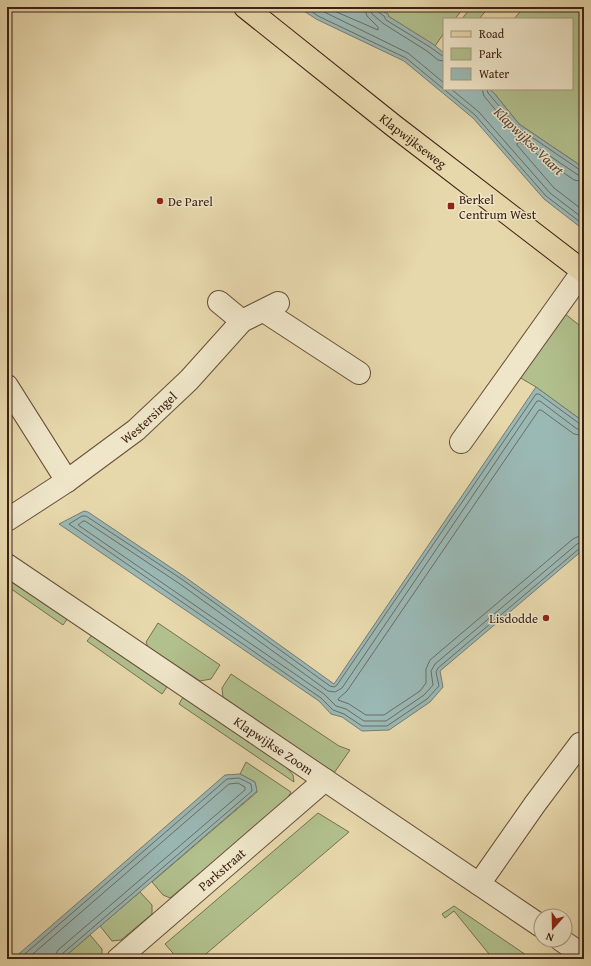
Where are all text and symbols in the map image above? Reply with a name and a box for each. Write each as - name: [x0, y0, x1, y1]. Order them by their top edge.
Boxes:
- legend: [443, 18, 573, 90]
- text: Road: [479, 25, 505, 42]
- text: Park: [479, 45, 503, 62]
- text: Water: [479, 65, 509, 82]
- water label: Klapwijkse Vaart: [489, 102, 569, 180]
- street label: Klapwijkseweg: [376, 109, 451, 173]
- place label: Berkel Centrum West: [459, 190, 537, 224]
- place label: De Parel: [168, 192, 213, 211]
- marker: De Parel: [155, 196, 165, 206]
- marker: Berkel Centrum West: [446, 201, 456, 211]
- street label: Westersingel: [116, 387, 181, 448]
- place label: Lisdodde: [489, 609, 538, 628]
- marker: Lisdodde: [541, 613, 551, 623]
- street label: Klapwijkse Zoom: [230, 712, 318, 779]
- street label: Parkstraat: [194, 843, 250, 895]
- north arrow: [533, 908, 573, 948]
- text: N: [543, 928, 556, 946]

